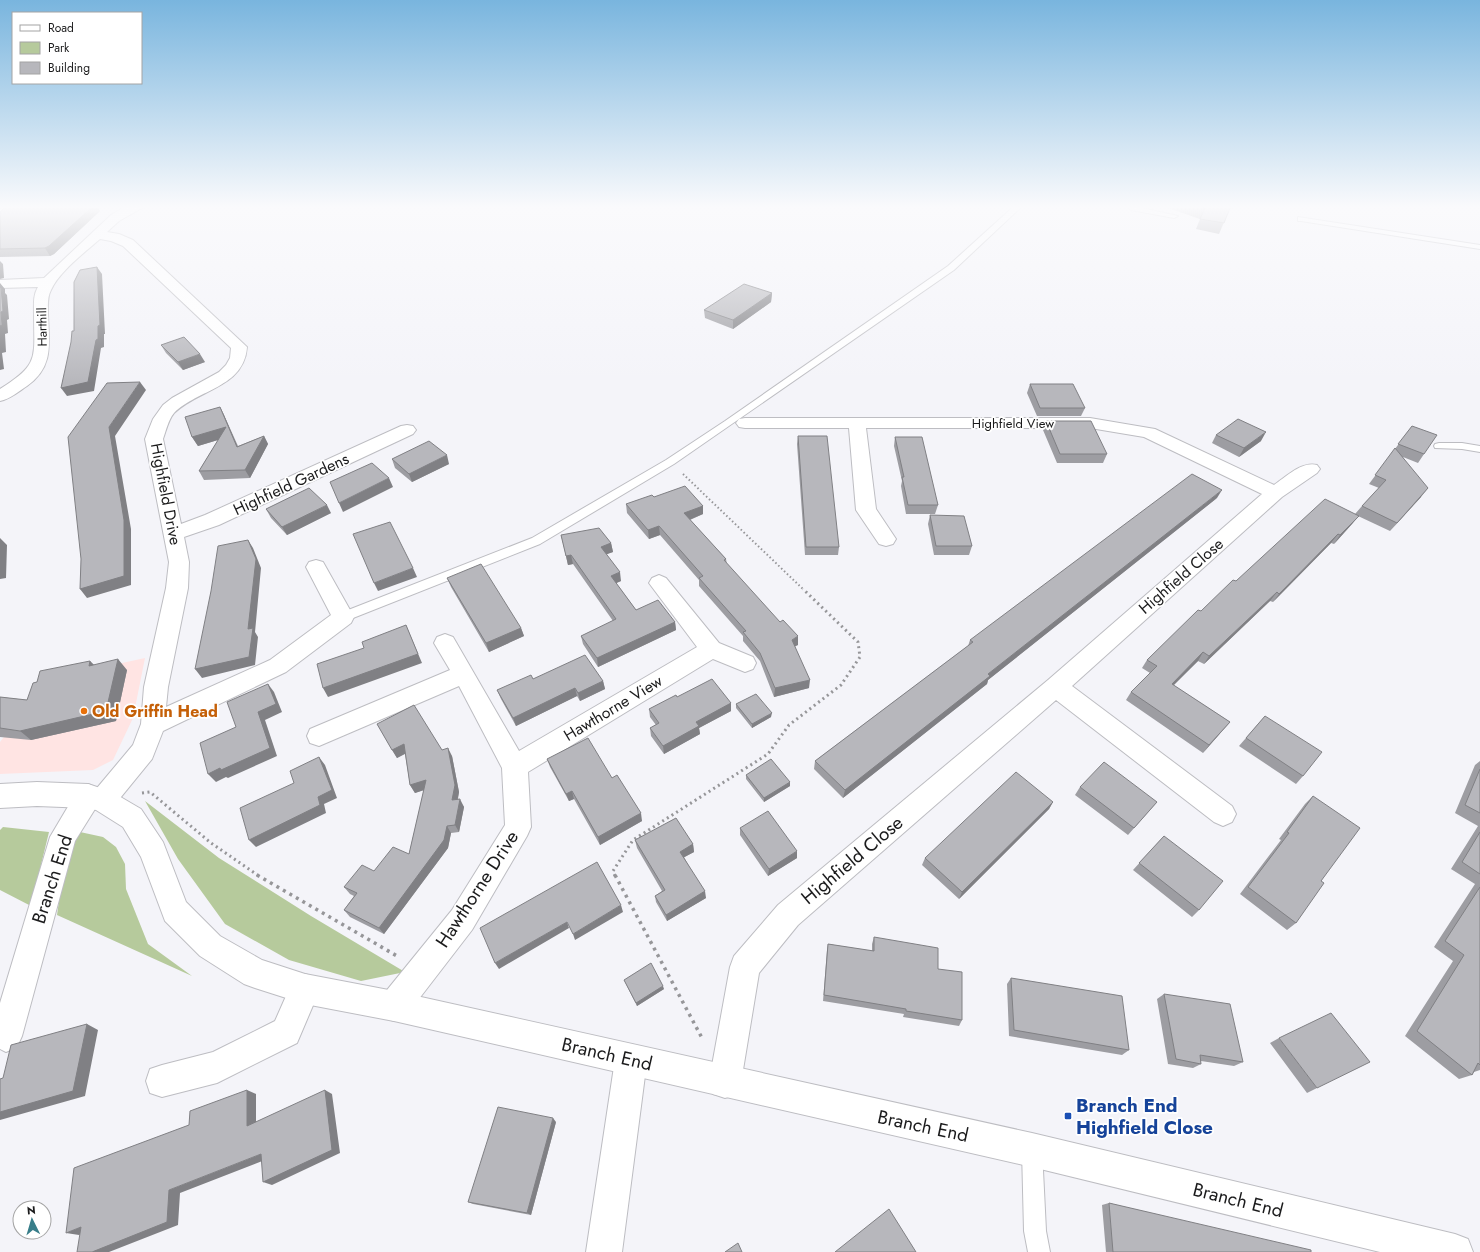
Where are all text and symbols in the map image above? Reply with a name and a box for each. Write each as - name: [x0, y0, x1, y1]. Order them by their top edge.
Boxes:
- legend: [12, 12, 142, 84]
- text: Road: [48, 19, 74, 37]
- text: Park: [48, 39, 70, 57]
- text: Building: [48, 59, 90, 77]
- street label: Harthill: [32, 307, 52, 347]
- street label: Highfield View: [972, 414, 1054, 433]
- street label: Highfield Drive: [145, 441, 187, 547]
- street label: Highfield Gardens: [229, 447, 353, 521]
- street label: Highfield Close: [1134, 533, 1228, 619]
- street label: Hawthorne View: [559, 669, 667, 747]
- place label: Old Griffin Head: [92, 700, 218, 723]
- marker: Old Griffin Head: [79, 706, 89, 716]
- street label: Highfield Close: [795, 809, 909, 911]
- street label: Hawthorne Drive: [429, 825, 525, 953]
- street label: Branch End: [25, 831, 79, 927]
- street label: Branch End: [559, 1030, 655, 1078]
- place label: Branch End Highfield Close: [1076, 1092, 1213, 1141]
- street label: Branch End: [875, 1103, 971, 1149]
- marker: Branch End Highfield Close: [1063, 1111, 1073, 1121]
- street label: Branch End: [1190, 1176, 1286, 1224]
- north arrow: [12, 1200, 52, 1240]
- text: N: [26, 1202, 36, 1218]

